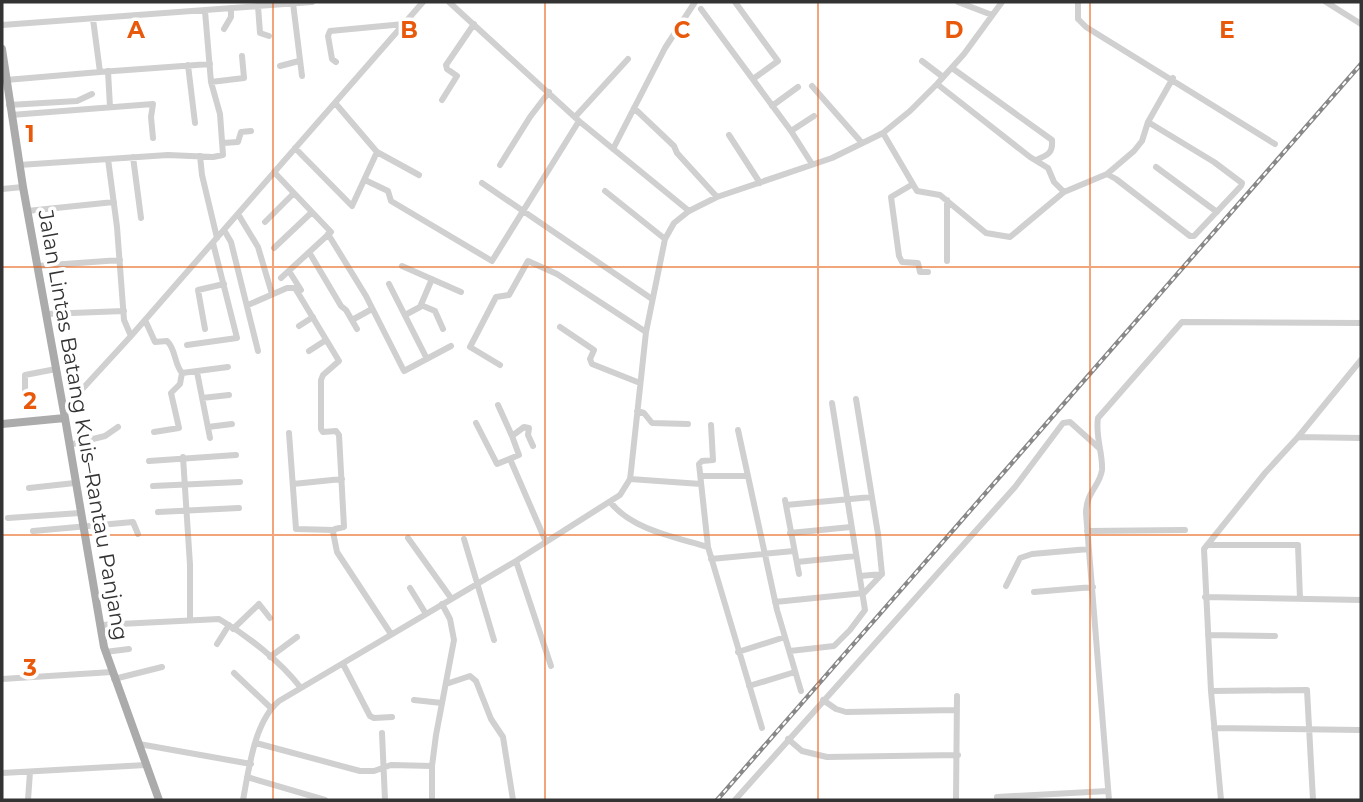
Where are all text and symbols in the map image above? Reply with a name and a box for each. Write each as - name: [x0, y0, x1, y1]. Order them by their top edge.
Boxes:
- text: A: [126, 16, 145, 44]
- text: B: [400, 16, 418, 44]
- text: C: [674, 16, 691, 44]
- text: D: [945, 16, 964, 44]
- text: E: [1219, 16, 1235, 44]
- text: 1: [25, 120, 35, 148]
- street label: Jalan Lintas Batang Kuis–Rantau Panjang: [33, 207, 134, 642]
- text: 2: [23, 387, 37, 415]
- text: 3: [22, 654, 37, 682]

